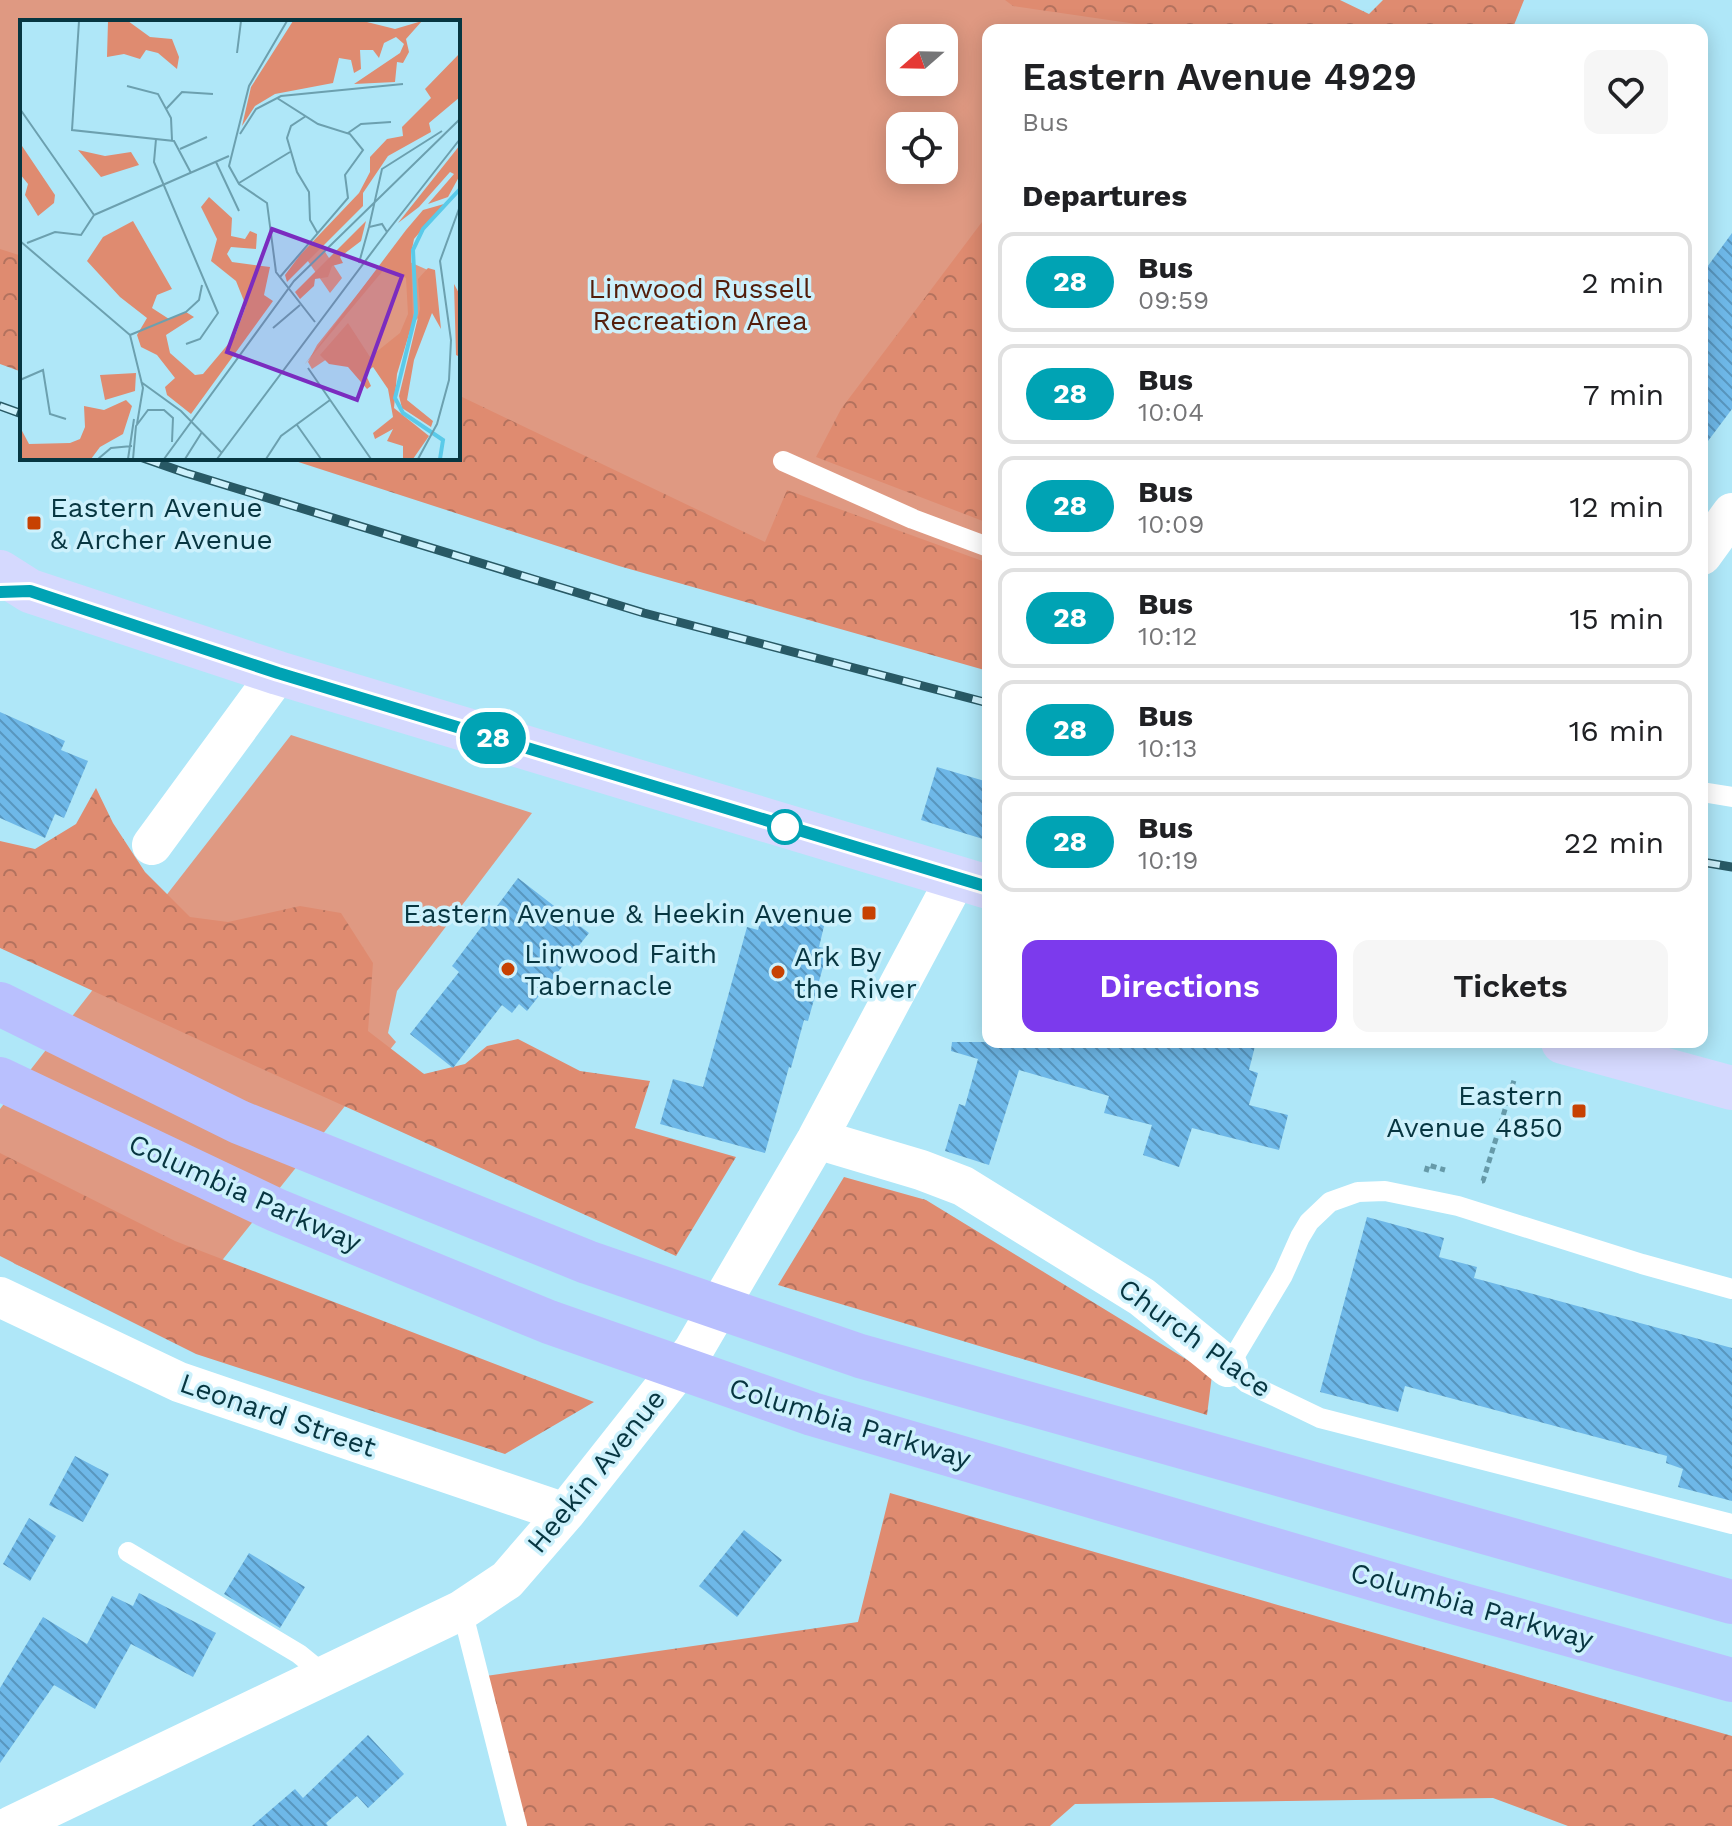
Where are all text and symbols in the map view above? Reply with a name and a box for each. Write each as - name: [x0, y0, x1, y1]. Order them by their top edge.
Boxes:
- inset map: [20, 20, 460, 460]
- north arrow: [886, 24, 958, 96]
- map controls: [886, 24, 958, 184]
- button: heart: [1584, 50, 1668, 134]
- text: Eastern Avenue 4929: [1022, 55, 1417, 99]
- text: Bus: [1022, 107, 1069, 137]
- button: locate: [886, 112, 958, 184]
- text: Departures: [1022, 178, 1187, 213]
- text: Bus: [1138, 250, 1193, 285]
- text: 28: [1053, 265, 1087, 298]
- text: 2 min: [1581, 265, 1664, 300]
- park label: Linwood Russell Recreation Area: [588, 272, 812, 337]
- text: 09:59: [1138, 285, 1209, 315]
- text: Bus: [1138, 362, 1193, 397]
- text: 28: [1053, 377, 1087, 410]
- text: 7 min: [1583, 377, 1664, 412]
- text: 10:04: [1138, 397, 1204, 427]
- text: Bus: [1138, 474, 1193, 509]
- text: 28: [1053, 489, 1087, 522]
- text: 12 min: [1569, 489, 1664, 524]
- place label: Eastern Avenue & Archer Avenue: [50, 491, 273, 556]
- text: 10:09: [1138, 509, 1204, 539]
- marker: Eastern Avenue & Archer Avenue: [25, 514, 43, 532]
- text: Bus: [1138, 586, 1193, 621]
- text: 28: [1053, 601, 1087, 634]
- text: 15 min: [1569, 601, 1664, 636]
- text: 10:12: [1138, 621, 1197, 651]
- text: Bus: [1138, 698, 1193, 733]
- line badge: 28: [457, 712, 529, 764]
- text: 28: [1053, 713, 1087, 746]
- text: 16 min: [1569, 713, 1664, 748]
- text: 28: [476, 721, 510, 754]
- text: 10:13: [1138, 733, 1197, 763]
- unlabelled marker: [768, 810, 802, 844]
- text: Bus: [1138, 810, 1193, 845]
- text: 28: [1053, 825, 1087, 858]
- text: 22 min: [1564, 825, 1664, 860]
- text: 10:19: [1138, 845, 1198, 875]
- place label: Eastern Avenue & Heekin Avenue: [403, 897, 853, 930]
- marker: Eastern Avenue & Heekin Avenue: [860, 904, 878, 922]
- place label: Linwood Faith Tabernacle: [524, 937, 717, 1002]
- place label: Ark By the River: [794, 940, 917, 1005]
- button: Directions: [1022, 940, 1337, 1032]
- button: Tickets: [1353, 940, 1668, 1032]
- marker: Linwood Faith Tabernacle: [499, 960, 517, 978]
- marker: Ark By the River: [769, 963, 787, 981]
- place label: Eastern Avenue 4850: [1386, 1079, 1563, 1144]
- marker: Eastern Avenue 4850: [1570, 1102, 1588, 1120]
- street label: Columbia Parkway: [124, 1127, 367, 1259]
- street label: Church Place: [1112, 1272, 1278, 1404]
- street label: Leonard Street: [176, 1366, 380, 1464]
- street label: Columbia Parkway: [725, 1371, 975, 1476]
- street label: Heekin Avenue: [520, 1383, 672, 1559]
- street label: Columbia Parkway: [1347, 1556, 1598, 1657]

